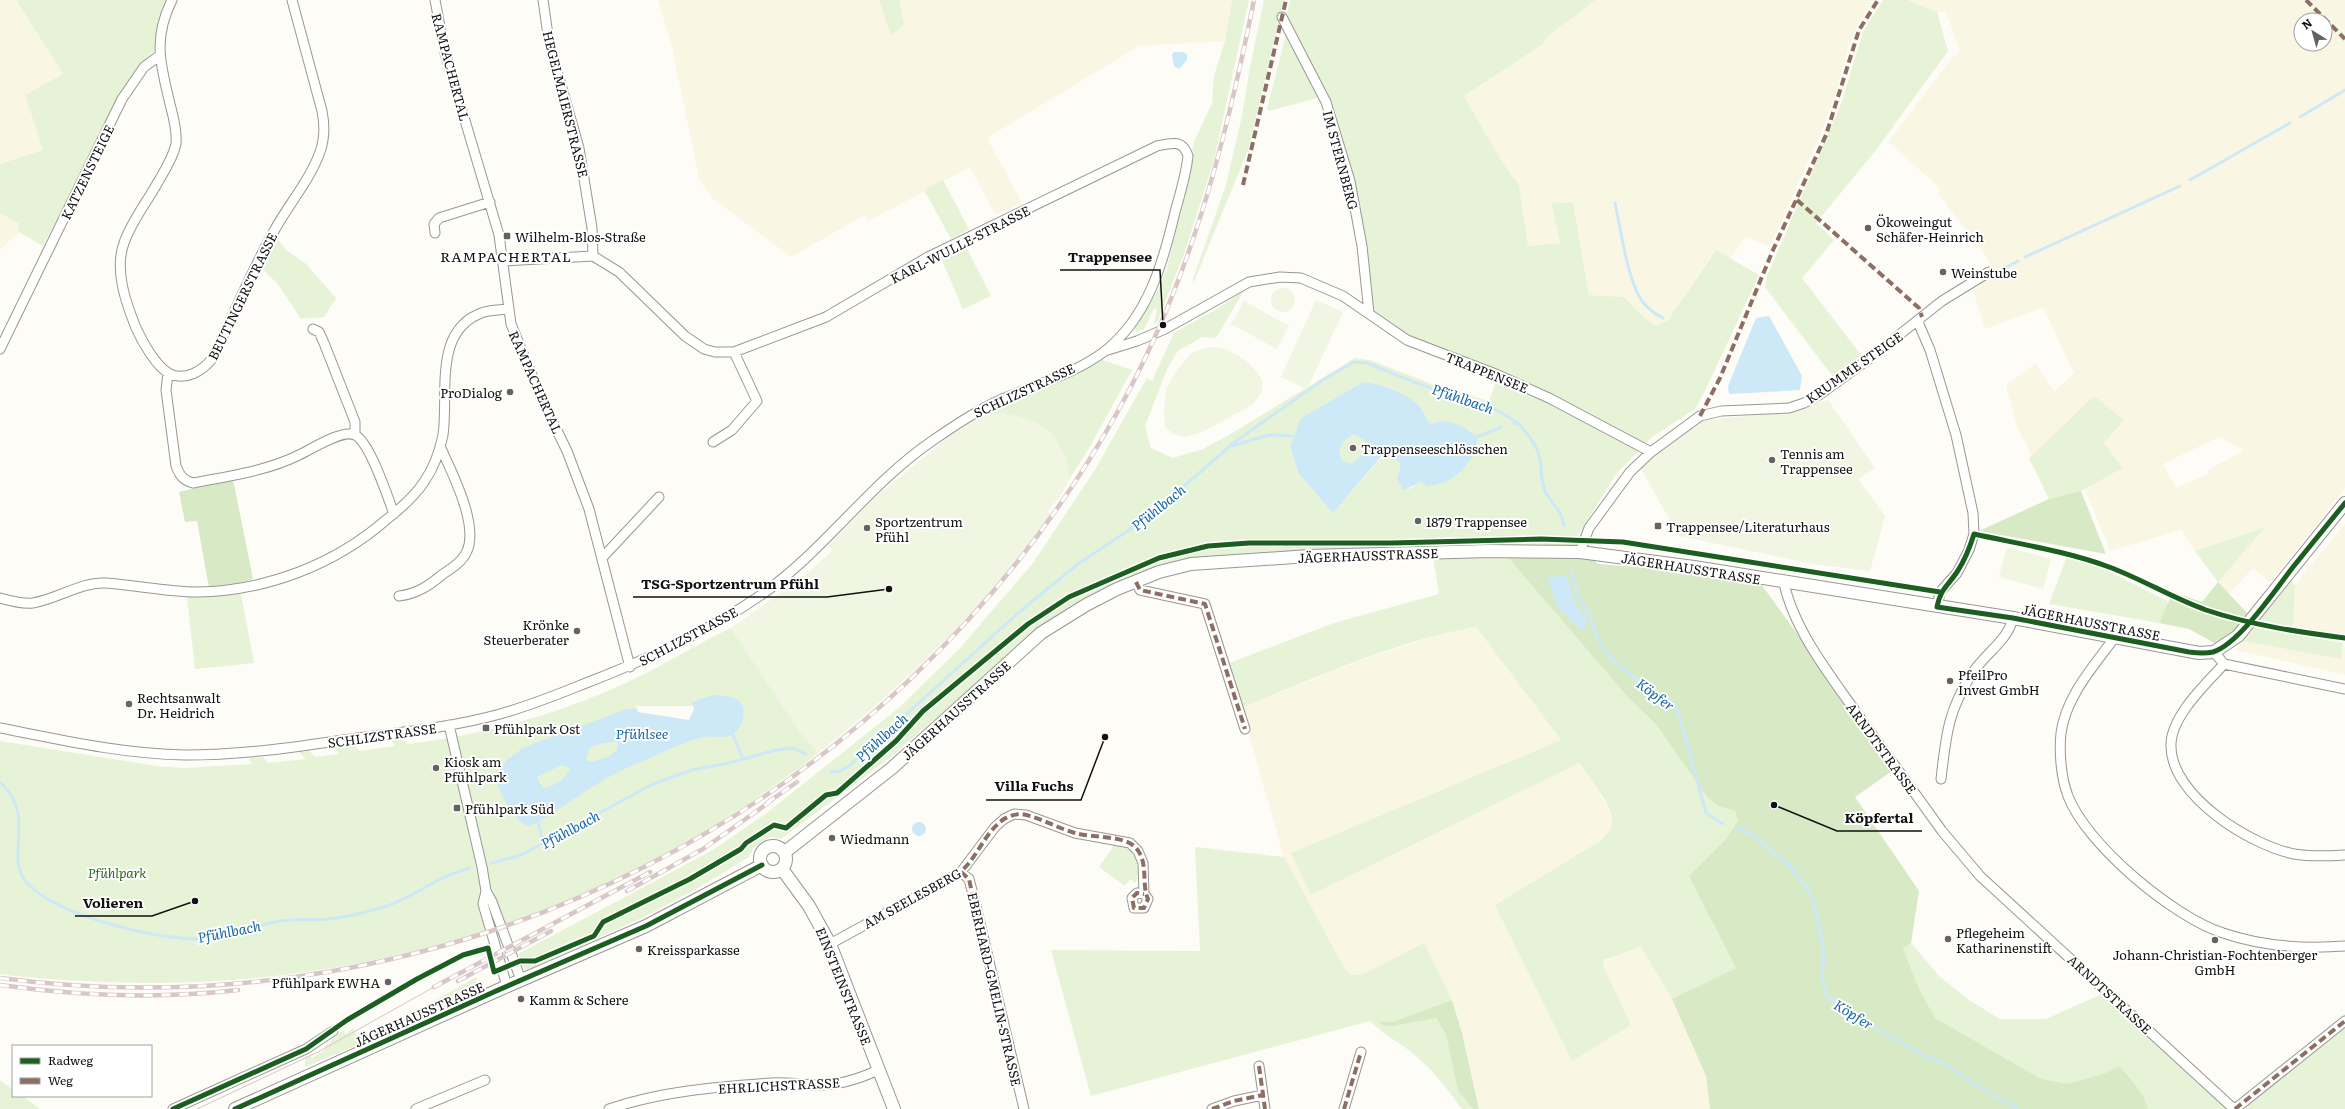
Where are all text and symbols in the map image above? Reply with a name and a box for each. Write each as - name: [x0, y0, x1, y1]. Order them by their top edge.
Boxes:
- street label: RAMPACHERTAL: [427, 11, 475, 123]
- north arrow: [2293, 12, 2333, 52]
- text: N: [2298, 14, 2315, 32]
- street label: HEGELMAIERSTRASSE: [539, 29, 593, 179]
- street label: IM STERNBERG: [1319, 108, 1363, 212]
- street label: KATZENSTEIGE: [56, 121, 118, 223]
- street label: KARL-WULLE-STRASSE: [887, 200, 1033, 288]
- place label: Ökoweingut Schäfer-Heinrich: [1876, 212, 1984, 246]
- marker: Ökoweingut Schäfer-Heinrich: [1863, 223, 1873, 233]
- place label: Wilhelm-Blos-Straße: [515, 227, 646, 246]
- street label: BEUTINGERSTRASSE: [203, 229, 281, 363]
- marker: Wilhelm-Blos-Straße: [502, 231, 512, 241]
- callout: Trappensee: [1060, 244, 1160, 270]
- district label: RAMPACHERTAL: [440, 246, 572, 266]
- text: Trappensee: [1068, 246, 1152, 266]
- place label: Weinstube: [1951, 263, 2017, 282]
- marker: Weinstube: [1938, 267, 1948, 277]
- street label: KRUMME STEIGE: [1802, 326, 1906, 408]
- street label: RAMPACHERTAL: [505, 327, 567, 437]
- street label: TRAPPENSEE: [1443, 347, 1531, 397]
- street label: SCHLIZSTRASSE: [970, 358, 1078, 422]
- water label: Pfühlbach: [1429, 378, 1497, 418]
- place label: ProDialog: [440, 383, 503, 402]
- marker: ProDialog: [505, 387, 515, 397]
- place label: Trappenseeschlösschen: [1361, 439, 1508, 458]
- marker: Trappenseeschlösschen: [1348, 443, 1358, 453]
- place label: Tennis am Trappensee: [1780, 444, 1853, 478]
- marker: Tennis am Trappensee: [1767, 455, 1777, 465]
- water label: Pfühlbach: [1127, 479, 1190, 535]
- place label: Sportzentrum Pfühl: [875, 512, 963, 546]
- place label: 1879 Trappensee: [1426, 512, 1527, 531]
- marker: 1879 Trappensee: [1413, 516, 1423, 526]
- place label: Trappensee/Literaturhaus: [1666, 517, 1830, 536]
- marker: Trappensee/Literaturhaus: [1653, 521, 1663, 531]
- marker: Sportzentrum Pfühl: [862, 523, 872, 533]
- street label: JÄGERHAUSSTRASSE: [1297, 543, 1439, 567]
- street label: JÄGERHAUSSTRASSE: [1620, 548, 1762, 588]
- callout: TSG-Sportzentrum Pfühl: [633, 571, 827, 597]
- text: TSG-Sportzentrum Pfühl: [641, 573, 819, 593]
- street label: JÄGERHAUSSTRASSE: [2020, 599, 2162, 645]
- street label: SCHLIZSTRASSE: [635, 602, 741, 670]
- place label: Krönke Steuerberater: [484, 615, 570, 649]
- marker: Krönke Steuerberater: [572, 626, 582, 636]
- street label: JÄGERHAUSSTRASSE: [897, 656, 1015, 764]
- place label: PfeilPro Invest GmbH: [1958, 665, 2040, 699]
- water label: Köpfer: [1633, 673, 1680, 715]
- marker: PfeilPro Invest GmbH: [1945, 676, 1955, 686]
- place label: Rechtsanwalt Dr. Heidrich: [137, 688, 222, 722]
- street label: ARNDTSTRASSE: [1842, 698, 1922, 798]
- marker: Rechtsanwalt Dr. Heidrich: [124, 699, 134, 709]
- water label: Pfühlbach: [850, 708, 912, 766]
- street label: SCHLIZSTRASSE: [326, 718, 438, 752]
- place label: Pfühlpark Ost: [494, 719, 581, 738]
- marker: Pfühlpark Ost: [481, 723, 491, 733]
- water label: Pfühlsee: [615, 723, 669, 743]
- place label: Kiosk am Pfühlpark: [444, 752, 508, 786]
- marker: Kiosk am Pfühlpark: [431, 763, 441, 773]
- callout: Villa Fuchs: [986, 774, 1081, 800]
- text: Villa Fuchs: [994, 775, 1074, 795]
- place label: Pfühlpark Süd: [465, 799, 554, 818]
- marker: Pfühlpark Süd: [452, 803, 462, 813]
- water label: Pfühlbach: [537, 805, 604, 853]
- callout: Köpfertal: [1837, 805, 1922, 831]
- text: Köpfertal: [1845, 807, 1914, 827]
- place label: Wiedmann: [840, 829, 910, 848]
- marker: Wiedmann: [827, 833, 837, 843]
- park label: Pfühlpark: [88, 863, 147, 882]
- street label: AM SEELESBERG: [860, 863, 965, 933]
- callout: Volieren: [75, 890, 152, 916]
- street label: EBERHARD-GMELIN-STRASSE: [963, 890, 1027, 1088]
- text: Volieren: [83, 892, 144, 912]
- water label: Pfühlbach: [196, 915, 263, 947]
- place label: Pflegeheim Katharinenstift: [1956, 923, 2052, 957]
- street label: EINSTEINSTRASSE: [812, 924, 876, 1048]
- marker: Pflegeheim Katharinenstift: [1943, 934, 1953, 944]
- marker: Johann-Christian-Fochtenberger GmbH: [2210, 935, 2220, 945]
- place label: Kreissparkasse: [647, 940, 740, 959]
- marker: Kreissparkasse: [634, 944, 644, 954]
- place label: Johann-Christian-Fochtenberger GmbH: [2113, 945, 2318, 979]
- street label: ARNDTSTRASSE: [2064, 950, 2156, 1038]
- place label: Pfühlpark EWHA: [272, 973, 380, 992]
- street label: JÄGERHAUSSTRASSE: [351, 977, 487, 1051]
- marker: Pfühlpark EWHA: [383, 977, 393, 987]
- place label: Kamm & Schere: [529, 990, 629, 1009]
- marker: Kamm & Schere: [516, 994, 526, 1004]
- water label: Köpfer: [1830, 994, 1878, 1034]
- legend: [12, 1045, 152, 1097]
- text: Radweg: [48, 1051, 93, 1069]
- text: Weg: [48, 1071, 73, 1089]
- street label: EHRLICHSTRASSE: [718, 1072, 840, 1098]

